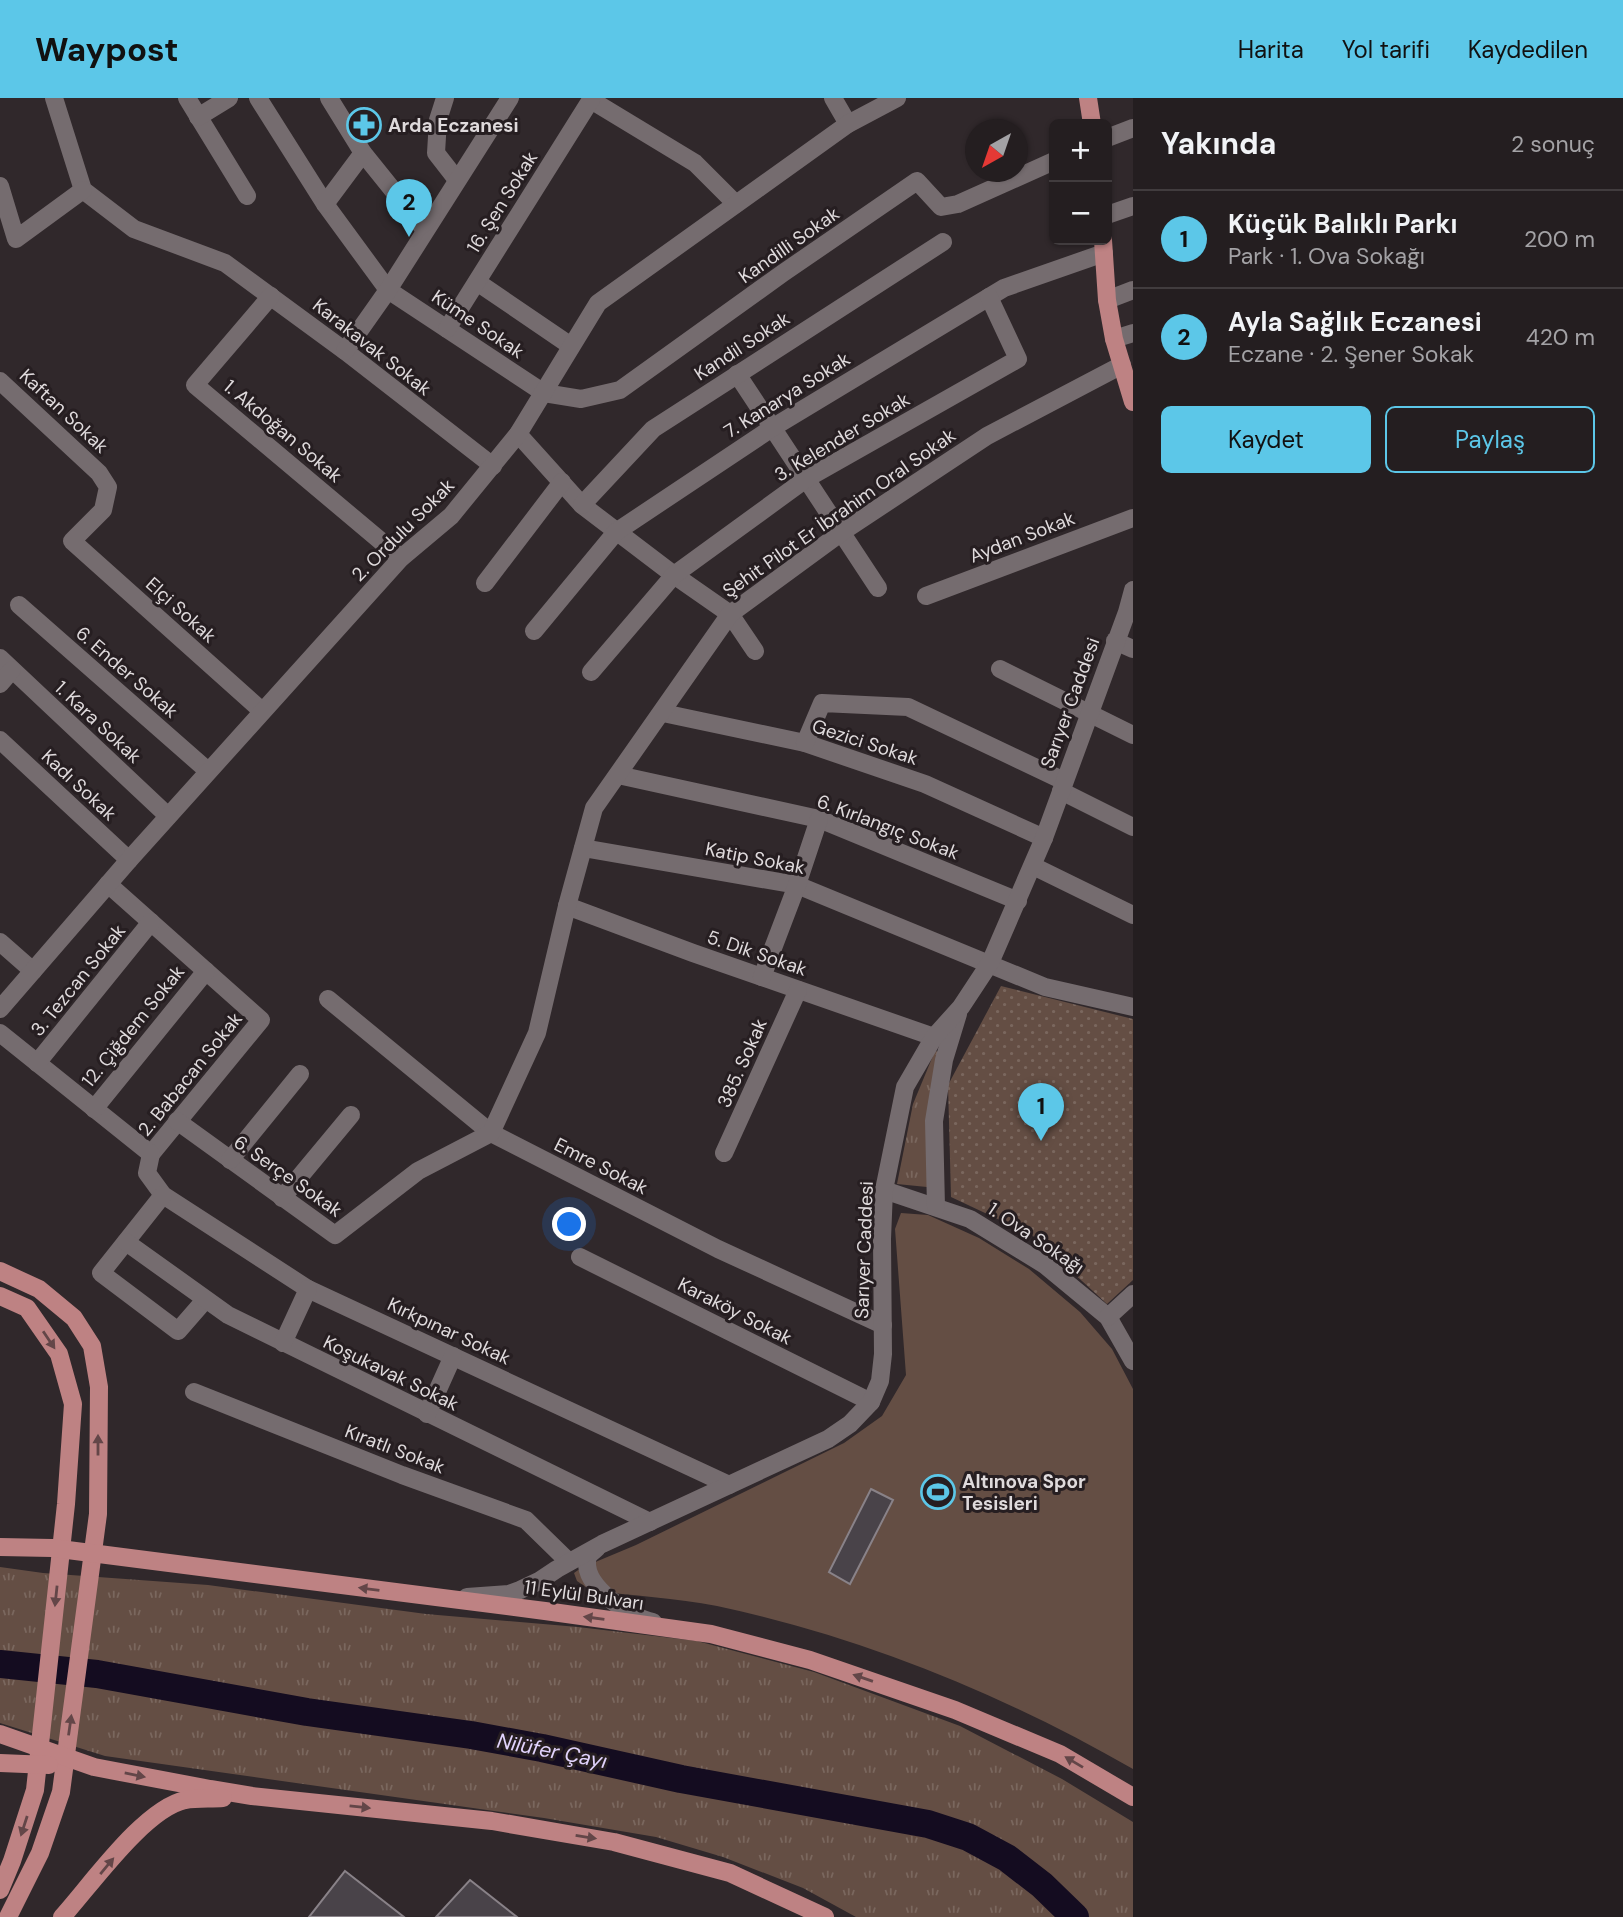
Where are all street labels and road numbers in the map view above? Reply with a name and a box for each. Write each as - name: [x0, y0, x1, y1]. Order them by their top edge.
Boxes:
- street label: 16. Şen Sokak: [461, 146, 543, 258]
- street label: Kandilli Sokak: [734, 201, 845, 289]
- street label: Küme Sokak: [427, 284, 529, 364]
- street label: Karakavak Sokak: [308, 293, 437, 401]
- street label: Kandil Sokak: [689, 306, 795, 386]
- street label: 7. Kanarya Sokak: [719, 346, 855, 444]
- street label: Kaftan Sokak: [14, 363, 114, 459]
- street label: 1. Akdoğan Sokak: [218, 374, 348, 488]
- street label: 3. Kelender Sokak: [770, 386, 915, 487]
- street label: Şehit Pilot Er İbrahim Oral Sokak: [718, 422, 961, 603]
- street label: 2. Ordulu Sokak: [346, 473, 460, 587]
- street label: Aydan Sokak: [966, 505, 1079, 569]
- street label: Elçi Sokak: [140, 572, 222, 649]
- street label: 6. Ender Sokak: [70, 621, 184, 724]
- street label: Sarıyer Caddesi: [1035, 634, 1105, 772]
- street label: 1. Kara Sokak: [49, 675, 147, 769]
- street label: Gezici Sokak: [809, 713, 922, 771]
- street label: Kadı Sokak: [36, 744, 122, 826]
- street label: 6. Kırlangıç Sokak: [813, 788, 963, 866]
- street label: Katip Sokak: [703, 836, 807, 880]
- street label: 3. Tezcan Sokak: [25, 918, 131, 1041]
- street label: 5. Dik Sokak: [704, 924, 811, 982]
- street label: 12. Çiğdem Sokak: [76, 959, 190, 1092]
- street label: 2. Babacan Sokak: [132, 1006, 248, 1141]
- street label: 385. Sokak: [711, 1014, 773, 1111]
- street label: 6. Serçe Sokak: [229, 1129, 347, 1223]
- street label: Emre Sokak: [550, 1132, 652, 1200]
- street label: Sarıyer Caddesi: [849, 1181, 879, 1319]
- street label: 1. Ova Sokağı: [983, 1197, 1089, 1279]
- street label: Karaköy Sokak: [674, 1271, 797, 1351]
- street label: Kırkpınar Sokak: [383, 1292, 515, 1371]
- street label: Koşukavak Sokak: [319, 1329, 463, 1417]
- street label: Kıratlı Sokak: [341, 1418, 449, 1480]
- street label: 11 Eylül Bulvarı: [523, 1574, 645, 1616]

